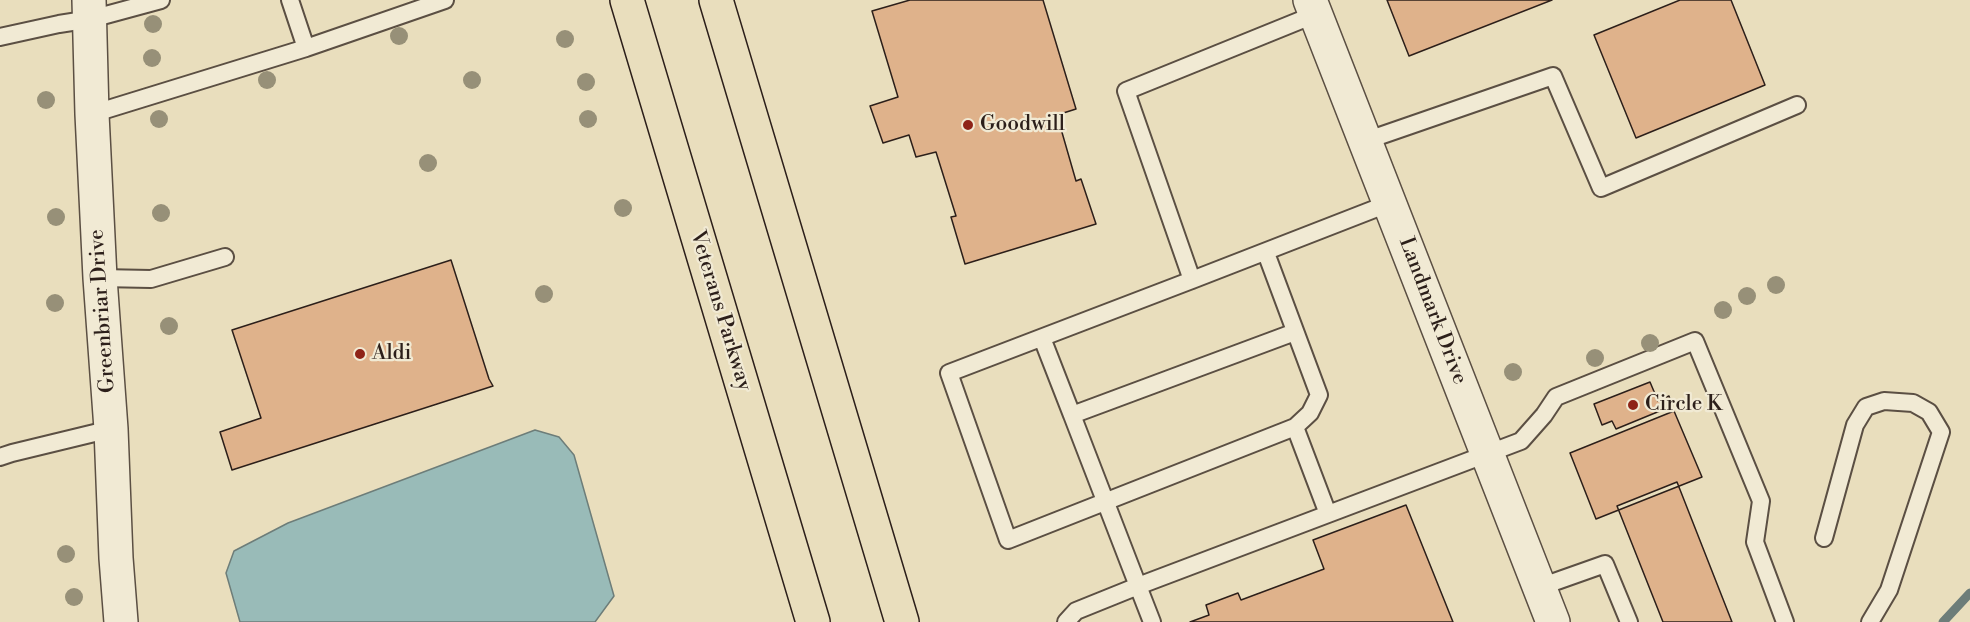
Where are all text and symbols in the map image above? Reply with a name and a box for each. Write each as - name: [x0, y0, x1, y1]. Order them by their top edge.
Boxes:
- place label: Goodwill: [980, 112, 1065, 138]
- marker: Goodwill: [961, 118, 975, 132]
- street label: Greenbriar Drive: [85, 228, 121, 394]
- street label: Veterans Parkway: [684, 228, 756, 394]
- street label: Landmark Drive: [1392, 234, 1472, 388]
- place label: Aldi: [372, 341, 411, 367]
- marker: Aldi: [353, 347, 367, 361]
- place label: Circle K: [1645, 392, 1722, 418]
- marker: Circle K: [1626, 398, 1640, 412]

